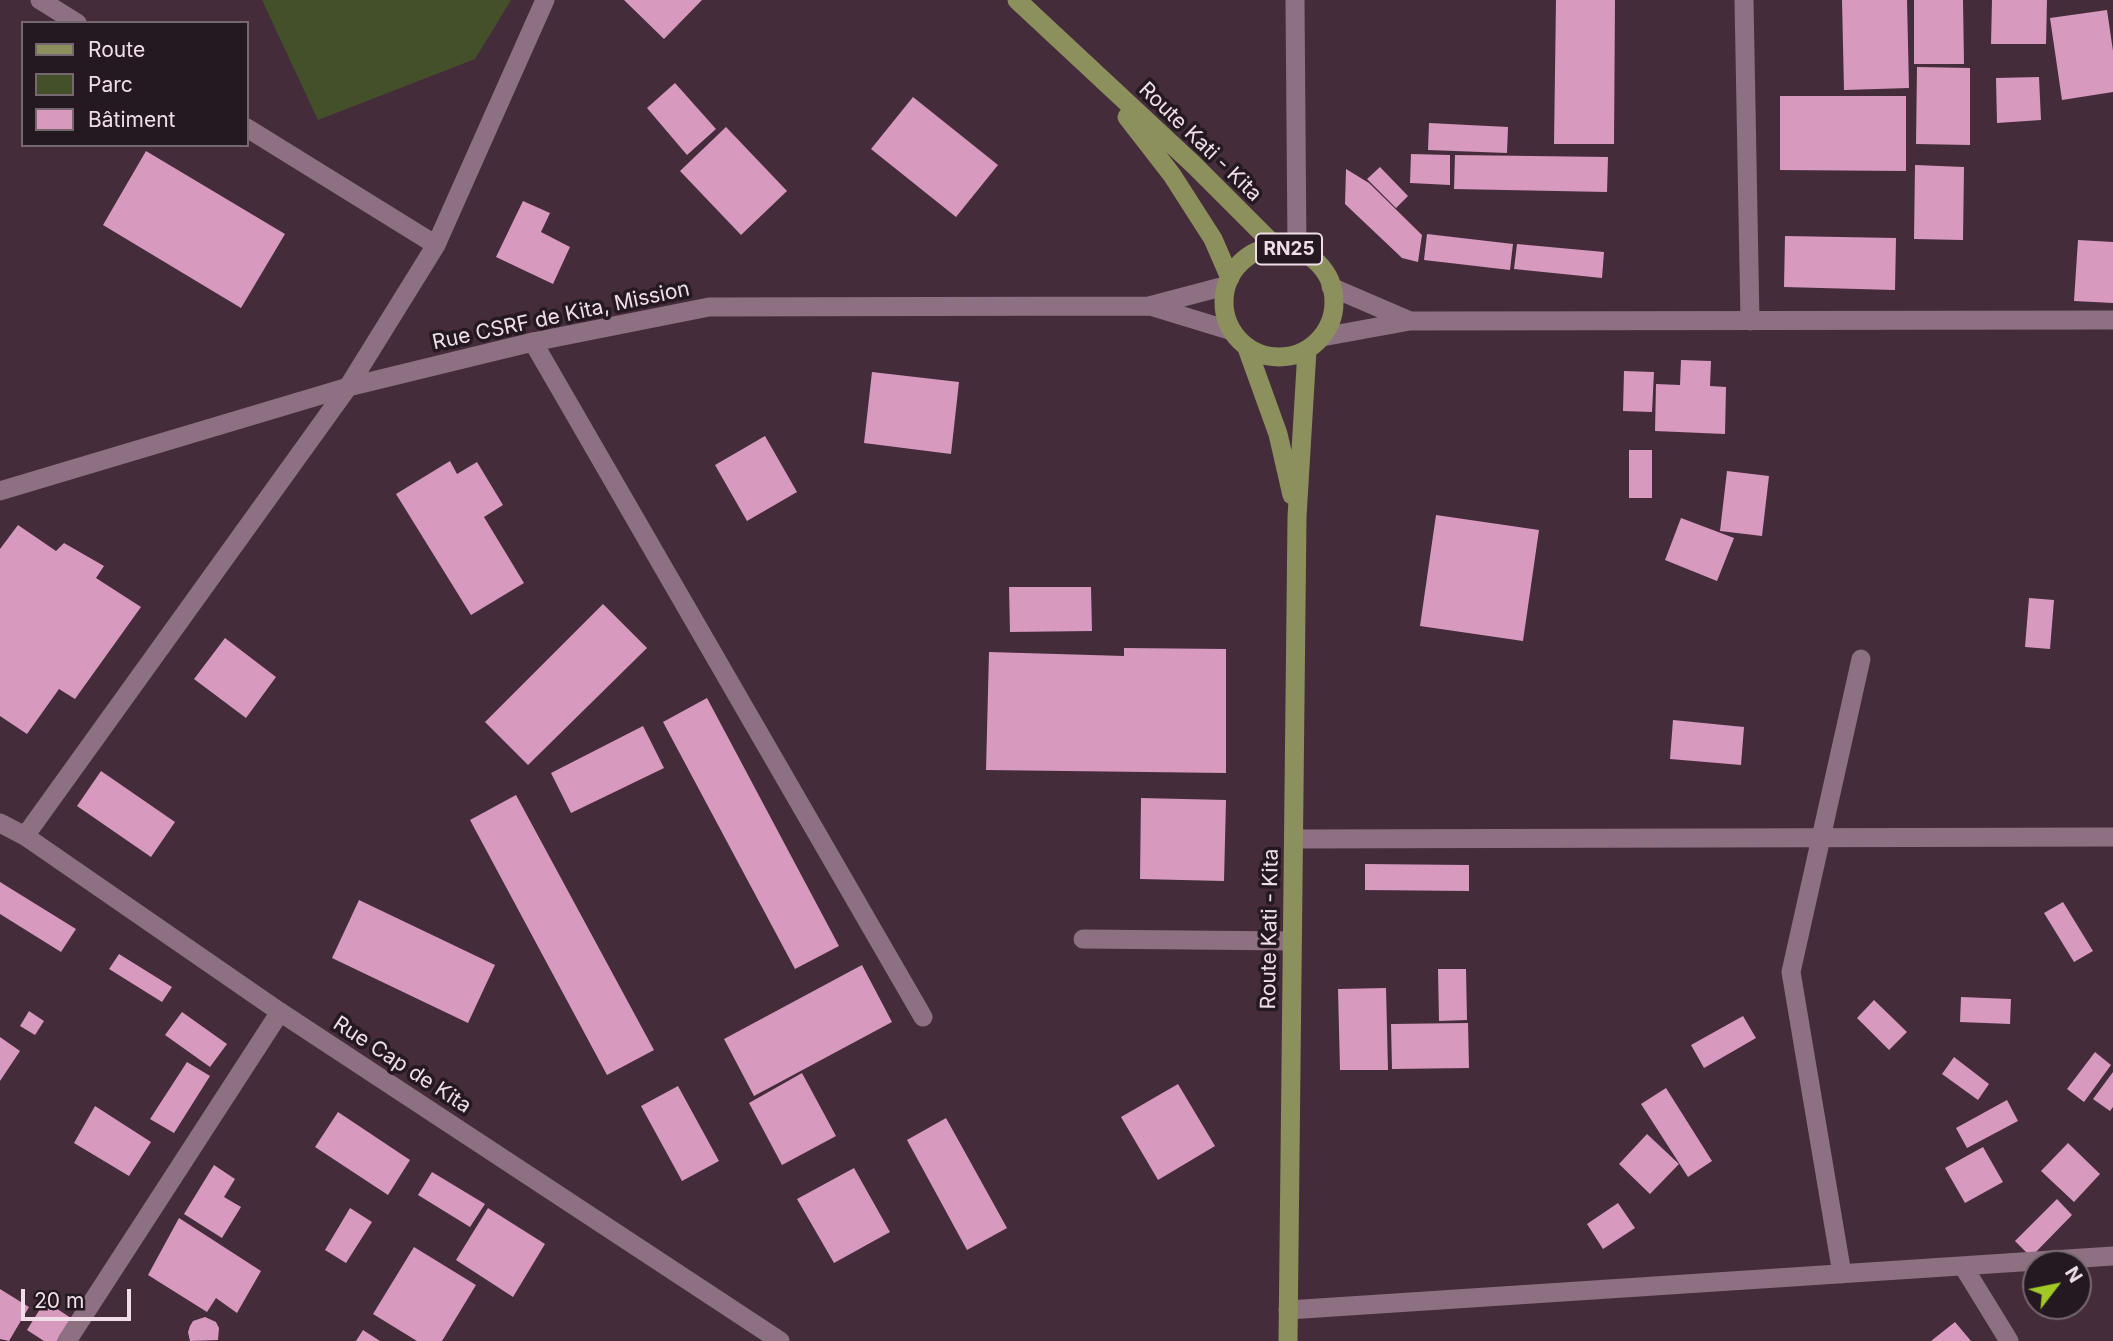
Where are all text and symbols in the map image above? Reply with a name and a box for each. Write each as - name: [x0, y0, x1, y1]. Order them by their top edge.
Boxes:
- legend: [21, 21, 248, 147]
- text: Route: [88, 37, 145, 62]
- text: Parc: [88, 72, 133, 97]
- street label: Route Kati - Kita: [1133, 77, 1267, 207]
- text: Bâtiment: [88, 107, 175, 132]
- road number: RN25: [1256, 233, 1322, 264]
- street label: Rue CSRF de Kita, Mission: [430, 276, 692, 356]
- street label: Route Kati - Kita: [1256, 848, 1284, 1010]
- street label: Rue Cap de Kita: [328, 1011, 476, 1119]
- north arrow: [2022, 1250, 2092, 1320]
- text: N: [2060, 1262, 2087, 1287]
- scale bar: [24, 1274, 135, 1318]
- text: 20 m: [34, 1288, 84, 1313]

